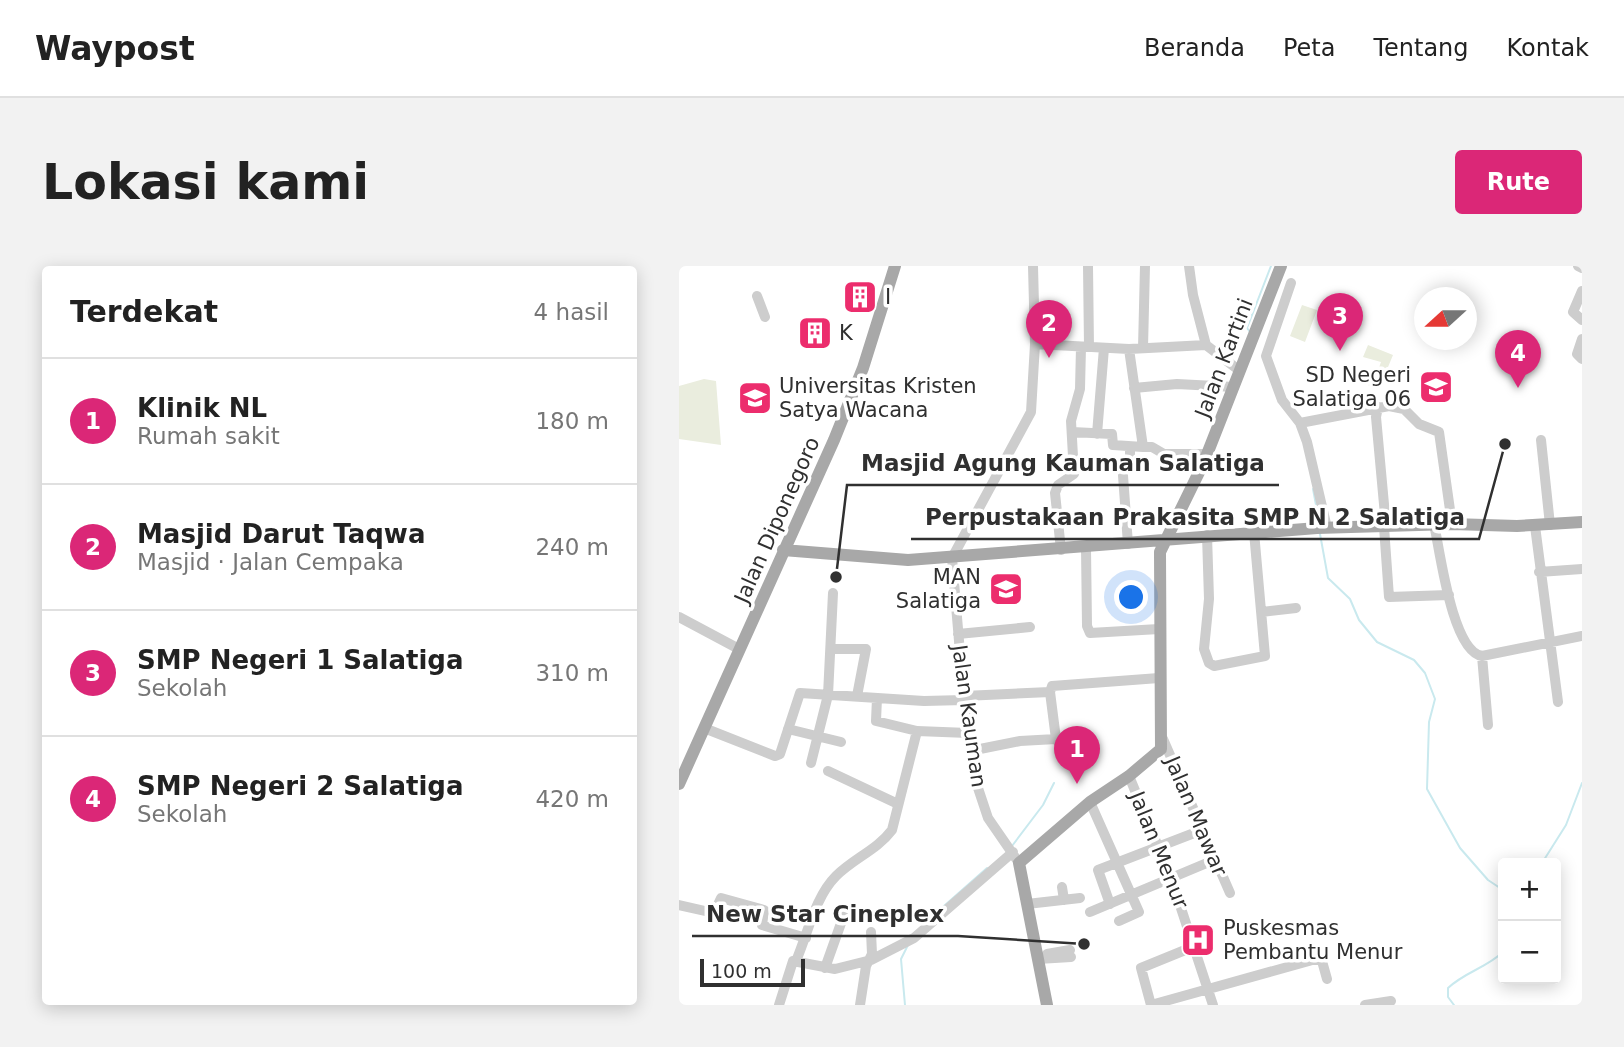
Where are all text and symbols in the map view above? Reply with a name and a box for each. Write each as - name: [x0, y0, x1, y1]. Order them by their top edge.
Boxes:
- text: Waypost: [35, 29, 195, 68]
- text: Beranda: [1144, 34, 1245, 62]
- text: Peta: [1283, 34, 1335, 62]
- text: Tentang: [1373, 34, 1469, 62]
- text: Kontak: [1507, 34, 1589, 62]
- button: Rute: [1455, 150, 1582, 214]
- text: Lokasi kami: [42, 154, 369, 211]
- building icon: I: [841, 278, 879, 316]
- place label: I: [885, 285, 891, 309]
- north arrow: [1414, 287, 1477, 350]
- pin: 3: [1317, 293, 1363, 351]
- text: Terdekat: [70, 294, 218, 329]
- street label: Jalan Kartini: [1190, 295, 1258, 423]
- text: 4 hasil: [534, 299, 609, 325]
- pin: 2: [1026, 300, 1072, 358]
- building icon: K: [796, 314, 834, 352]
- place label: K: [839, 321, 854, 345]
- pin: 4: [1495, 330, 1541, 388]
- place label: SD Negeri Salatiga 06: [1292, 363, 1411, 411]
- school or university icon: SD Negeri Salatiga 06: [1417, 368, 1455, 406]
- place label: Universitas Kristen Satya Wacana: [779, 374, 977, 422]
- school or university icon: Universitas Kristen Satya Wacana: [736, 379, 774, 417]
- text: Klinik NL: [137, 393, 267, 423]
- text: 1: [85, 408, 101, 434]
- text: 180 m: [535, 408, 609, 434]
- text: Rumah sakit: [137, 423, 280, 449]
- street label: Jalan Diponegoro: [729, 433, 824, 609]
- callout: Masjid Agung Kauman Salatiga: [847, 441, 1279, 485]
- text: Masjid Agung Kauman Salatiga: [861, 450, 1265, 476]
- callout: Perpustakaan Prakasita SMP N 2 Salatiga: [911, 495, 1479, 539]
- text: Perpustakaan Prakasita SMP N 2 Salatiga: [925, 504, 1465, 530]
- text: Masjid Darut Taqwa: [137, 519, 425, 549]
- text: 2: [85, 534, 101, 560]
- text: 240 m: [535, 534, 609, 560]
- text: Masjid · Jalan Cempaka: [137, 549, 404, 575]
- place label: MAN Salatiga: [896, 565, 981, 613]
- school or university icon: MAN Salatiga: [987, 570, 1025, 608]
- your location: [1114, 580, 1148, 614]
- street label: Jalan Kauman: [947, 641, 991, 789]
- text: SMP Negeri 1 Salatiga: [137, 645, 464, 675]
- text: 3: [85, 660, 101, 686]
- text: 310 m: [535, 660, 609, 686]
- text: Sekolah: [137, 675, 227, 701]
- pin: 1: [1054, 726, 1100, 784]
- street label: Jalan Mawar: [1159, 751, 1232, 880]
- text: SMP Negeri 2 Salatiga: [137, 771, 464, 801]
- text: 4: [85, 786, 101, 812]
- text: 420 m: [535, 786, 609, 812]
- street label: Jalan Menur: [1124, 786, 1193, 912]
- text: Sekolah: [137, 801, 227, 827]
- map controls: [1498, 858, 1561, 984]
- button: +: [1498, 858, 1561, 921]
- callout: New Star Cineplex: [692, 892, 958, 936]
- text: New Star Cineplex: [706, 901, 944, 927]
- place label: Puskesmas Pembantu Menur: [1223, 916, 1403, 964]
- hospital icon: Puskesmas Pembantu Menur: [1179, 921, 1217, 959]
- button: −: [1498, 921, 1561, 984]
- scale bar: [700, 956, 805, 988]
- text: 100 m: [711, 960, 772, 982]

